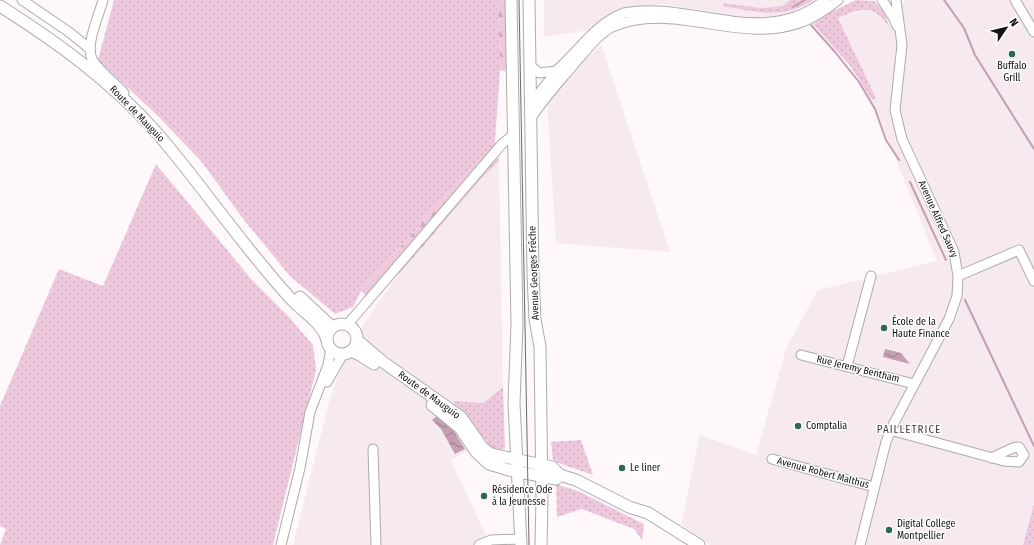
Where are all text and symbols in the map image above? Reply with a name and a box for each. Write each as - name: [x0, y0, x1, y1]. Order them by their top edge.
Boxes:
- north arrow: [986, 8, 1026, 48]
- text: N: [1007, 16, 1021, 29]
- marker: Buffalo Grill: [1007, 49, 1017, 59]
- place label: Buffalo Grill: [997, 60, 1027, 84]
- street label: Route de Mauguio: [107, 83, 167, 145]
- street label: Avenue Alfred Sauvy: [916, 179, 961, 260]
- street label: Avenue Georges Frêche: [526, 226, 542, 320]
- place label: École de la Haute Finance: [892, 314, 950, 340]
- marker: École de la Haute Finance: [879, 323, 889, 333]
- street label: Rue Jeremy Bentham: [815, 353, 901, 385]
- street label: Route de Mauguio: [396, 368, 462, 422]
- place label: Comptalia: [806, 420, 847, 432]
- marker: Comptalia: [793, 421, 803, 431]
- district label: PAILLETRICE: [877, 423, 941, 436]
- street label: Avenue Robert Malthus: [776, 455, 870, 491]
- place label: Le liner: [630, 462, 661, 474]
- marker: Le liner: [617, 463, 627, 473]
- place label: Résidence Ode à la Jeunesse: [492, 484, 553, 508]
- marker: Résidence Ode à la Jeunesse: [479, 491, 489, 501]
- place label: Digital College Montpellier: [897, 518, 955, 542]
- marker: Digital College Montpellier: [884, 525, 894, 535]

